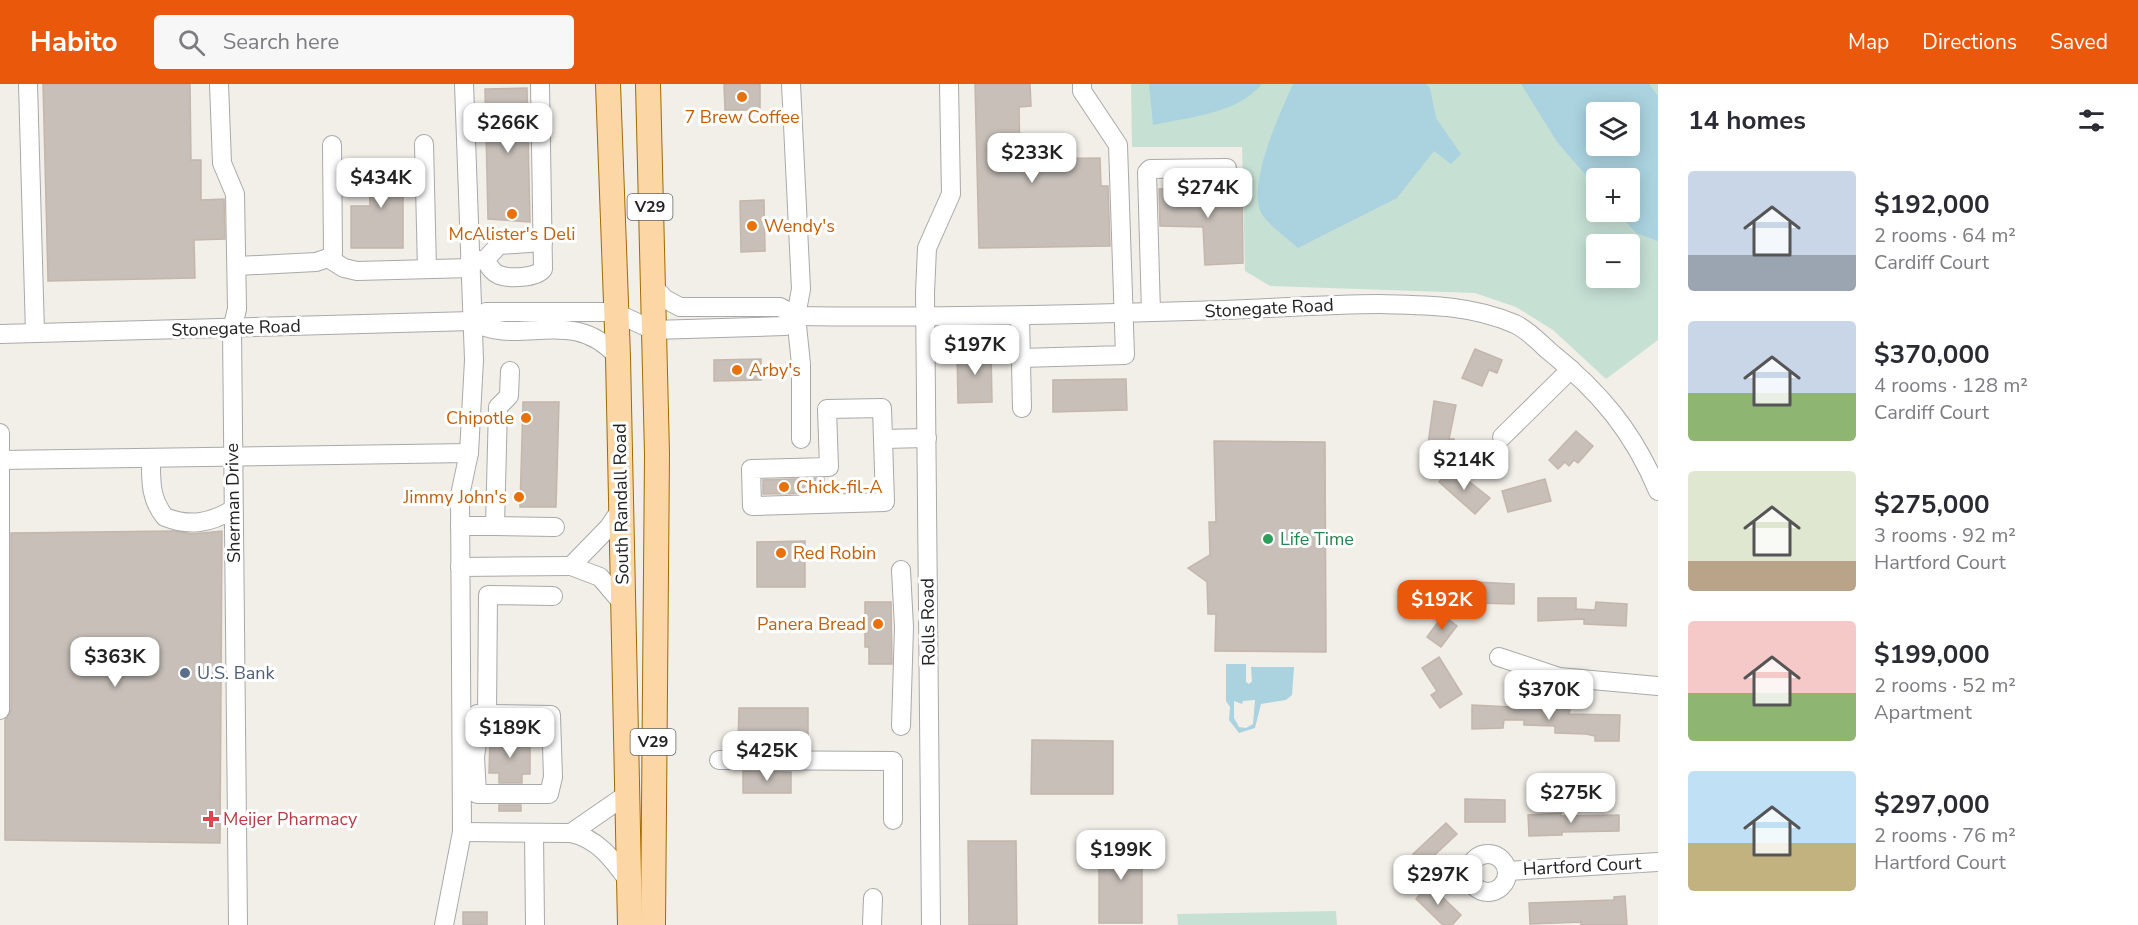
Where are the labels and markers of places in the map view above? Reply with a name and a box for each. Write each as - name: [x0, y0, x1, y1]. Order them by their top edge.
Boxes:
- marker: 7 Brew Coffee: [735, 90, 749, 104]
- pin: $266K: [466, 103, 550, 154]
- place label: 7 Brew Coffee: [684, 105, 800, 129]
- pin: $233K: [990, 133, 1074, 184]
- pin: $434K: [339, 158, 423, 209]
- pin: $274K: [1166, 168, 1250, 219]
- marker: McAlister's Deli: [505, 207, 519, 221]
- place label: Wendy's: [764, 214, 835, 238]
- marker: Wendy's: [745, 219, 759, 233]
- place label: McAlister's Deli: [449, 222, 575, 246]
- pin: $197K: [933, 325, 1017, 376]
- place label: Arby's: [749, 358, 801, 382]
- marker: Arby's: [730, 363, 744, 377]
- place label: Chipotle: [446, 406, 514, 430]
- marker: Chipotle: [519, 411, 533, 425]
- pin: $214K: [1422, 440, 1506, 491]
- place label: Chick-fil-A: [796, 475, 883, 499]
- marker: Chick-fil-A: [777, 480, 791, 494]
- place label: Jimmy John's: [402, 485, 507, 509]
- marker: Jimmy John's: [512, 490, 526, 504]
- place label: Life Time: [1280, 527, 1354, 551]
- marker: Life Time: [1261, 532, 1275, 546]
- place label: Red Robin: [793, 541, 876, 565]
- marker: Red Robin: [774, 546, 788, 560]
- pin: $192K: [1400, 580, 1484, 631]
- place label: Panera Bread: [757, 612, 866, 636]
- marker: Panera Bread: [871, 617, 885, 631]
- pin: $363K: [73, 637, 157, 688]
- place label: U.S. Bank: [197, 661, 276, 685]
- marker: U.S. Bank: [178, 666, 192, 680]
- pin: $370K: [1507, 670, 1591, 721]
- pin: $189K: [468, 708, 552, 759]
- pin: $425K: [725, 731, 809, 782]
- pin: $275K: [1529, 773, 1613, 824]
- place label: Meijer Pharmacy: [223, 807, 358, 831]
- marker: Meijer Pharmacy: [204, 812, 218, 826]
- pin: $199K: [1079, 830, 1163, 881]
- pin: $297K: [1396, 855, 1480, 906]

